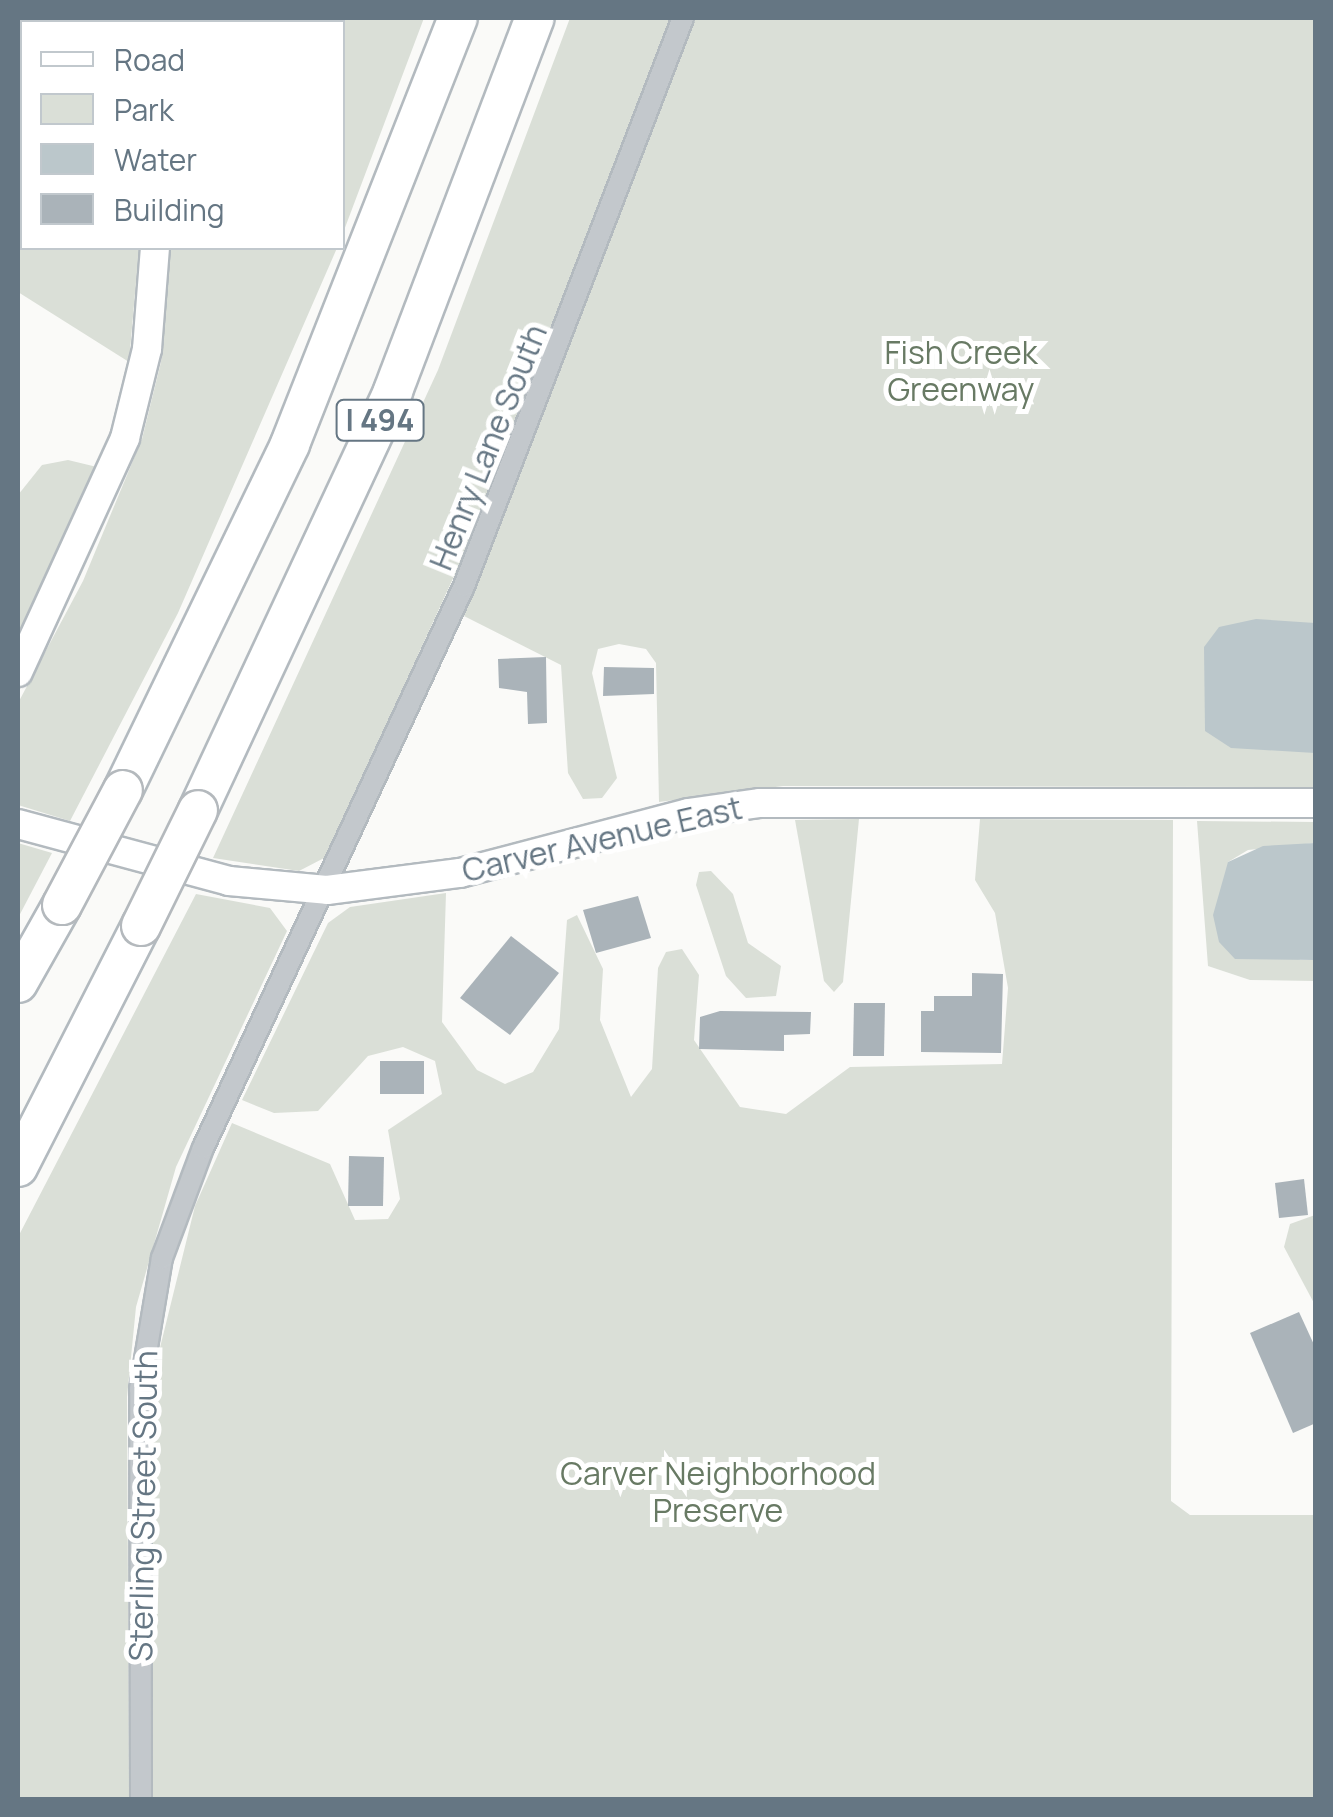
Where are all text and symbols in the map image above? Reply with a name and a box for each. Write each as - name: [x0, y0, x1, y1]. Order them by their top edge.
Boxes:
- legend: [20, 20, 345, 250]
- text: Road: [114, 39, 185, 80]
- text: Park: [114, 89, 174, 130]
- text: Water: [114, 139, 197, 180]
- text: Building: [114, 189, 225, 230]
- street label: Henry Lane South: [421, 319, 555, 575]
- park label: Fish Creek Greenway: [884, 334, 1038, 409]
- road number: I 494: [335, 395, 425, 445]
- street label: Carver Avenue East: [458, 788, 746, 890]
- street label: Sterling Street South: [121, 1350, 165, 1662]
- park label: Carver Neighborhood Preserve: [560, 1455, 876, 1530]

